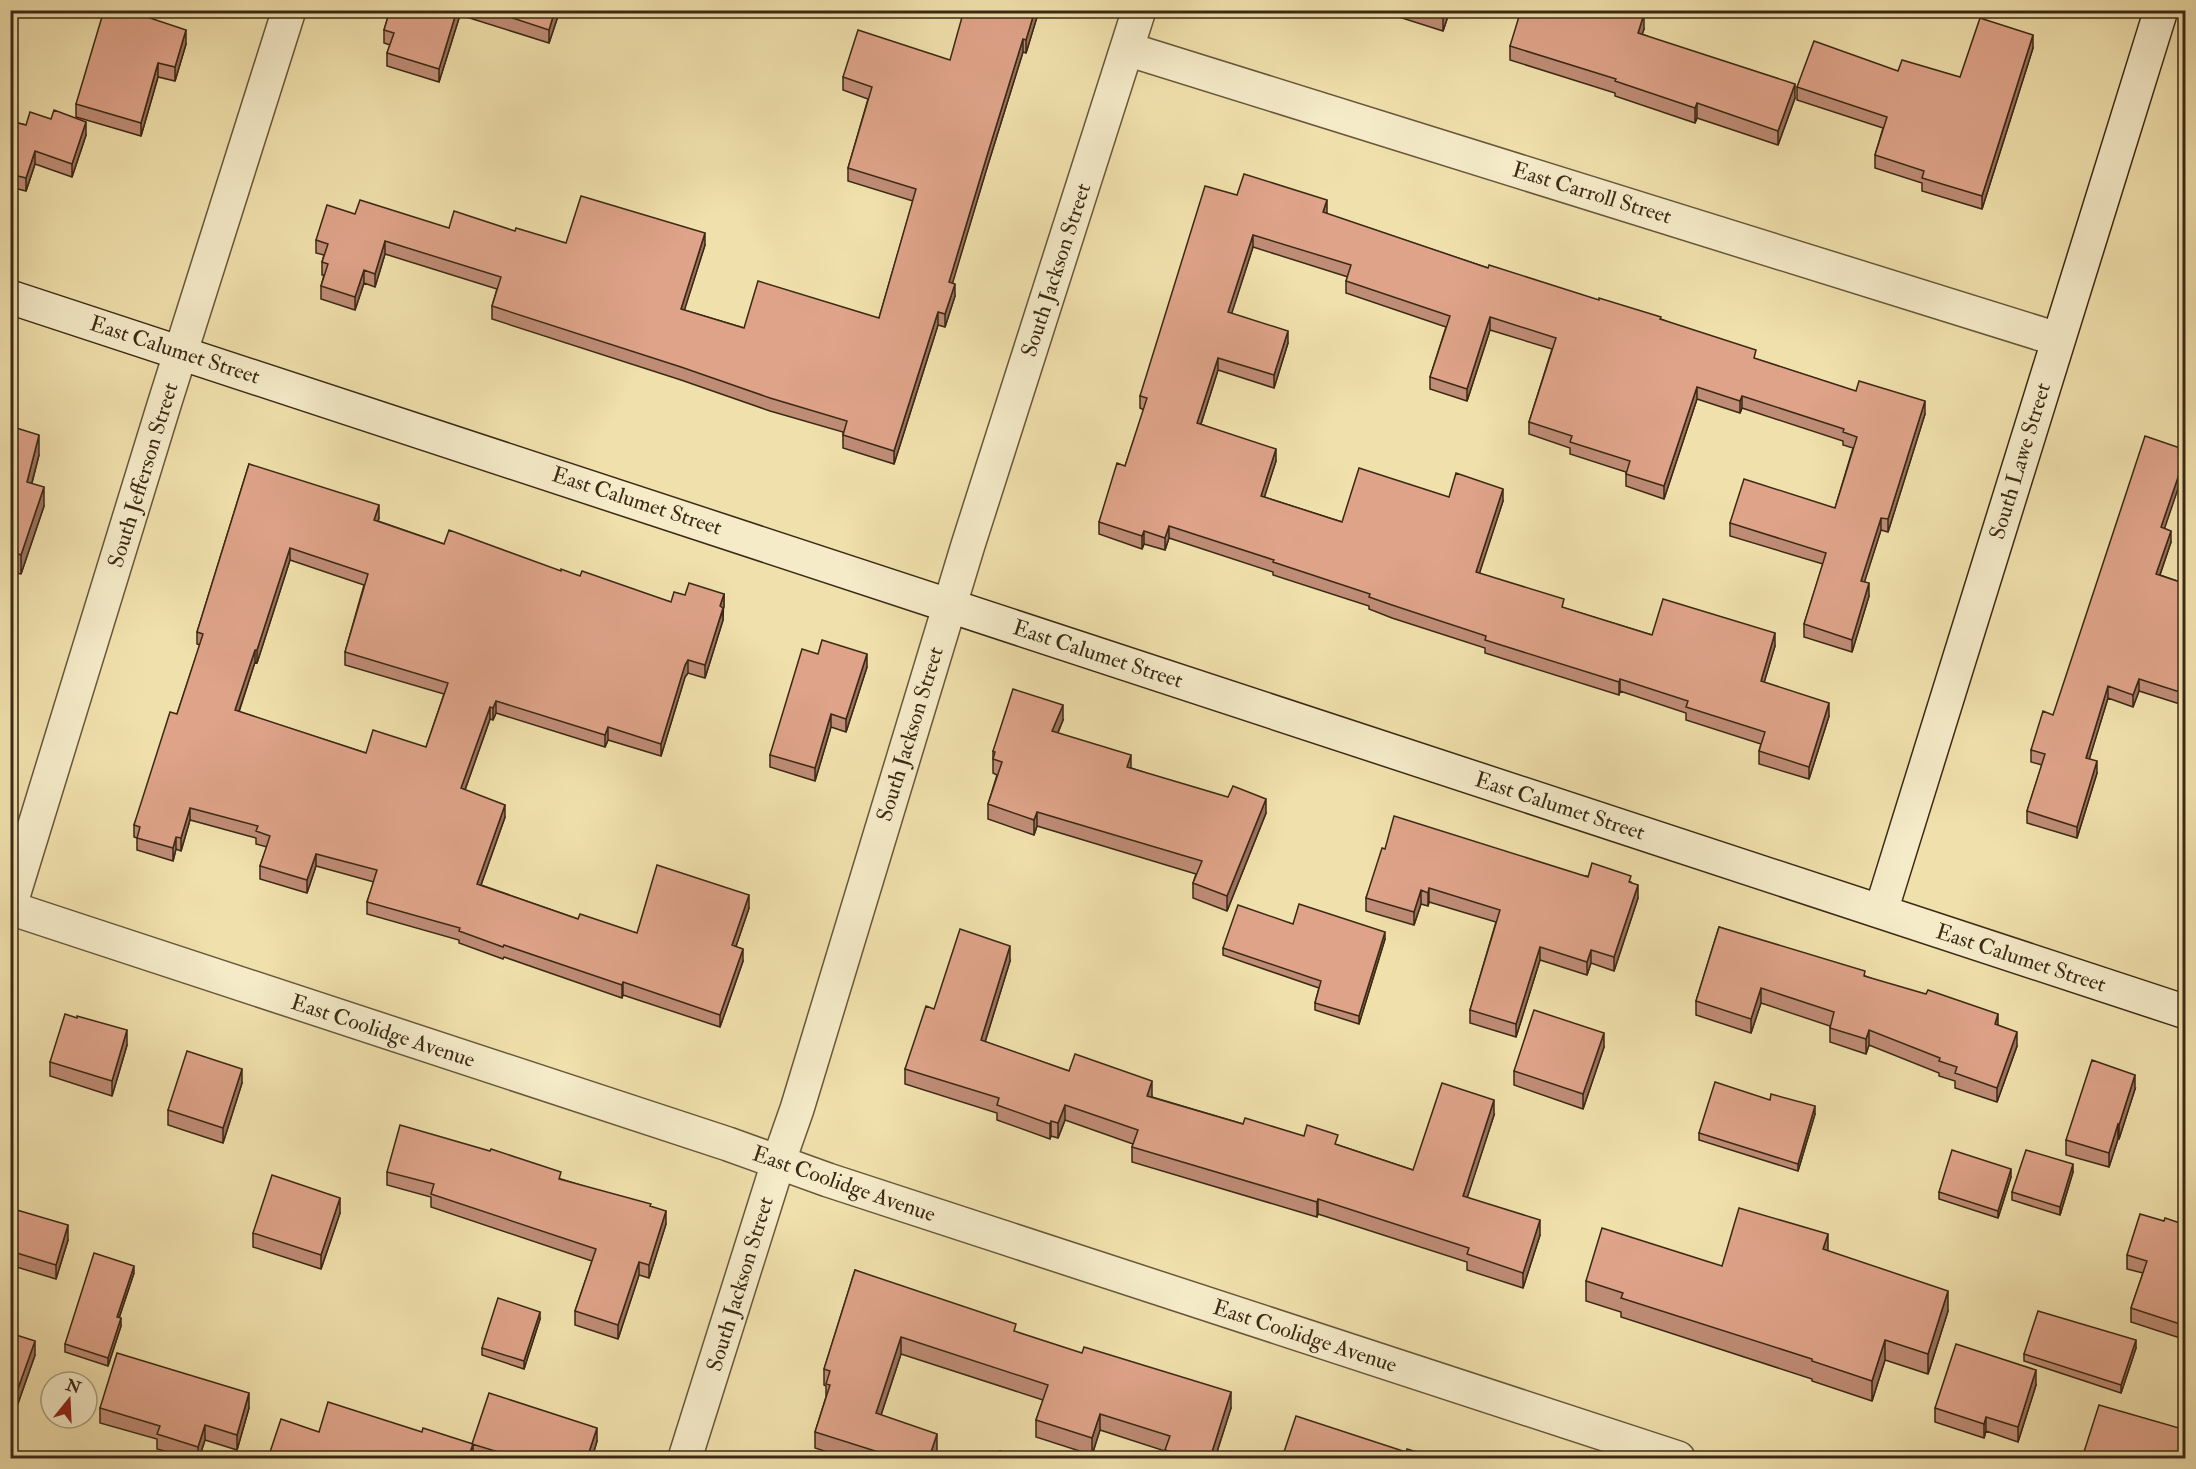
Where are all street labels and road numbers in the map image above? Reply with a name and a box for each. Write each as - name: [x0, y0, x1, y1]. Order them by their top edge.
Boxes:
- street label: East Carroll Street: [1509, 155, 1675, 231]
- street label: South Jackson Street: [1015, 179, 1097, 361]
- street label: East Calumet Street: [86, 309, 264, 391]
- street label: South Jefferson Street: [102, 379, 184, 571]
- street label: South Lawe Street: [1983, 379, 2057, 543]
- street label: East Calumet Street: [548, 460, 726, 542]
- street label: East Calumet Street: [1009, 613, 1187, 695]
- street label: South Jackson Street: [870, 643, 950, 825]
- street label: East Calumet Street: [1471, 765, 1649, 847]
- street label: East Calumet Street: [1932, 917, 2110, 999]
- street label: East Coolidge Avenue: [287, 988, 479, 1074]
- street label: East Coolidge Avenue: [749, 1140, 939, 1228]
- street label: South Jackson Street: [700, 1193, 780, 1375]
- street label: East Coolidge Avenue: [1209, 1293, 1401, 1379]

